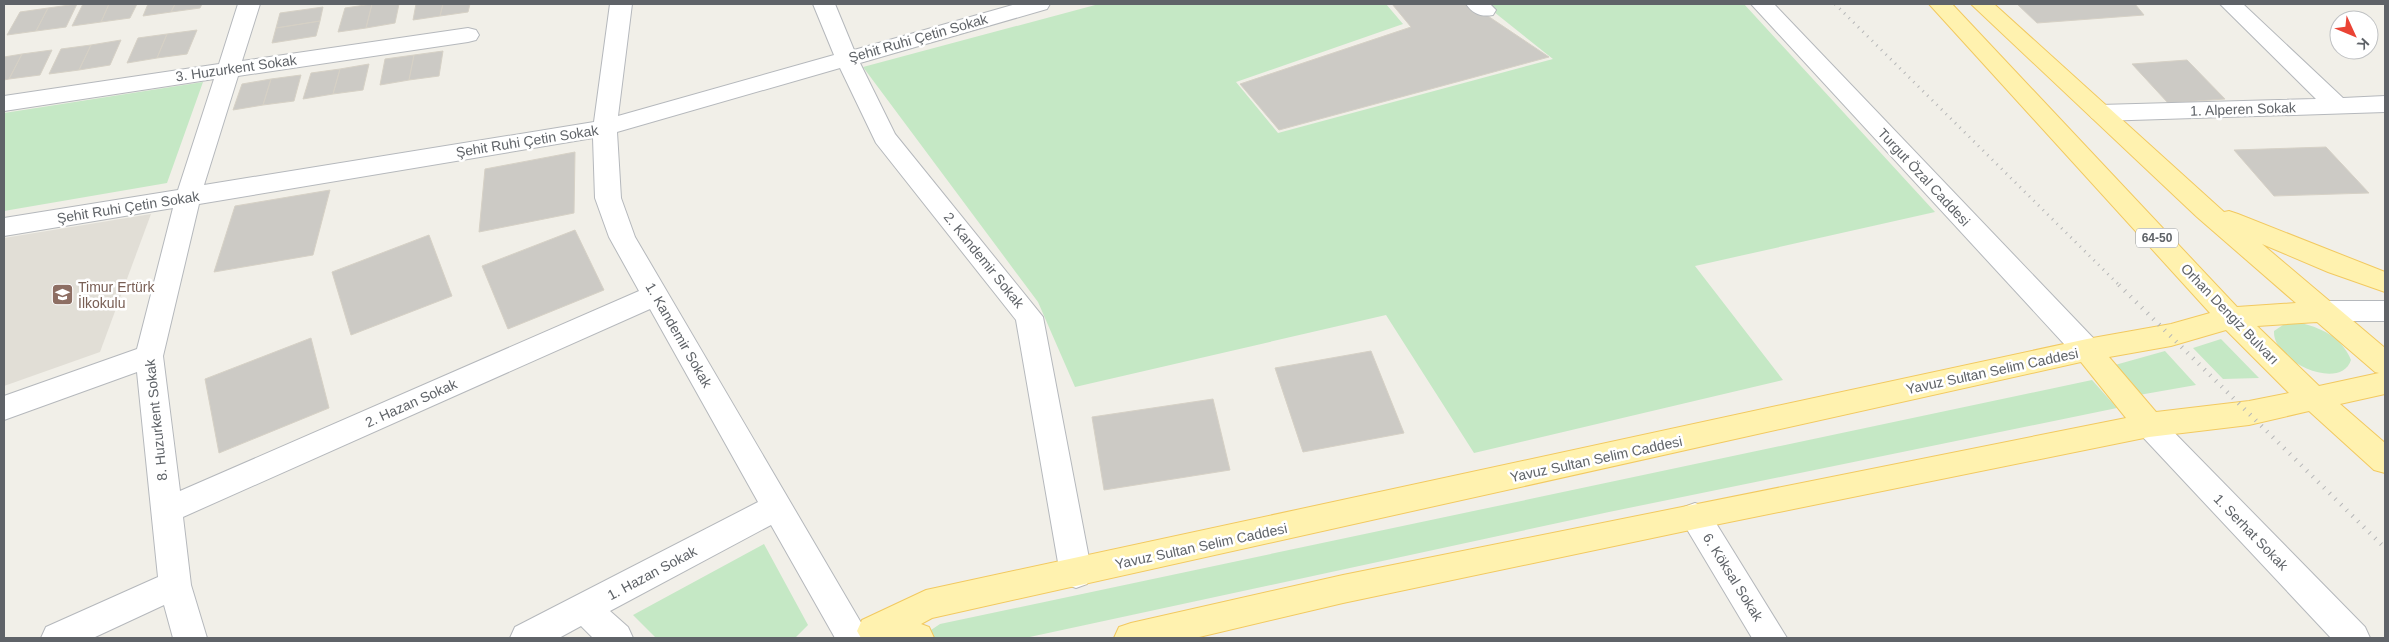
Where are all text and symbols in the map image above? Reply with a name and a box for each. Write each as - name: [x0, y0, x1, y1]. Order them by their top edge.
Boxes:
- street label: Şehit Ruhi Çetin Sokak: [847, 10, 990, 66]
- north arrow: [2329, 10, 2379, 60]
- text: K: [2354, 35, 2373, 53]
- street label: 3. Huzurkent Sokak: [174, 51, 299, 84]
- street label: 1. Alperen Sokak: [2190, 99, 2297, 119]
- street label: Şehit Ruhi Çetin Sokak: [455, 122, 600, 160]
- street label: Turgut Özal Caddesi: [1875, 124, 1974, 229]
- street label: Şehit Ruhi Çetin Sokak: [56, 188, 201, 226]
- street label: 2. Kandemir Sokak: [941, 209, 1028, 312]
- road number: 64-50: [2136, 228, 2178, 248]
- street label: Orhan Dengiz Bulvarı: [2178, 260, 2282, 368]
- place label: Timur Ertürk İlkokulu: [78, 279, 155, 311]
- street label: 1. Kandemir Sokak: [642, 280, 716, 391]
- school or university icon: Timur Ertürk İlkokulu: [50, 283, 74, 307]
- street label: Yavuz Sultan Selim Caddesi: [1904, 345, 2080, 397]
- street label: 8. Huzurkent Sokak: [142, 357, 170, 482]
- street label: 2. Hazan Sokak: [363, 375, 460, 430]
- street label: Yavuz Sultan Selim Caddesi: [1508, 433, 1684, 485]
- street label: 1. Serhat Sokak: [2211, 491, 2292, 574]
- street label: Yavuz Sultan Selim Caddesi: [1113, 520, 1289, 572]
- street label: 6. Köksal Sokak: [1700, 530, 1767, 625]
- street label: 1. Hazan Sokak: [605, 542, 700, 603]

